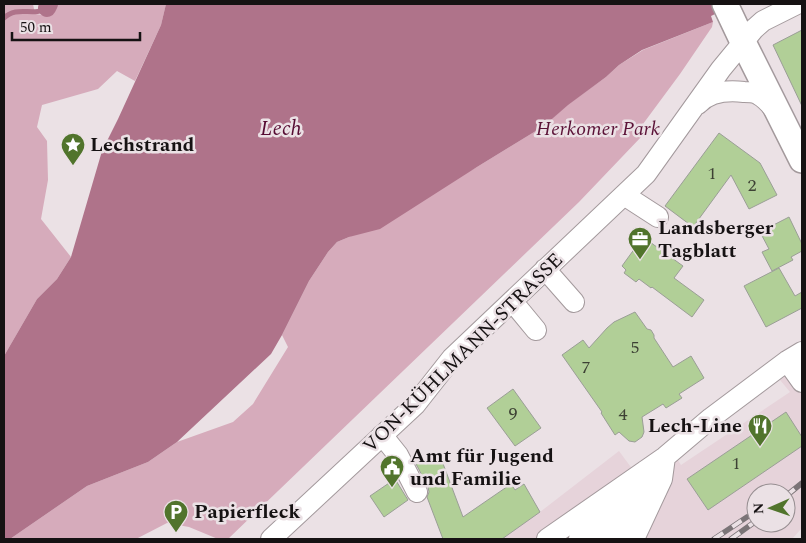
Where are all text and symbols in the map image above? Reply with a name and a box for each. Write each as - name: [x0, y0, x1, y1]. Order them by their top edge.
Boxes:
- scale bar: [12, 10, 140, 42]
- text: 50 m: [20, 16, 52, 39]
- water label: Lech: [260, 113, 302, 145]
- park label: Herkomer Park: [536, 114, 661, 144]
- place label: Lechstrand: [90, 130, 195, 160]
- place icon: Lechstrand: [60, 132, 86, 166]
- house number: 1: [708, 160, 717, 187]
- house number: 2: [748, 172, 757, 199]
- place label: Landsberger Tagblatt: [658, 213, 774, 266]
- office icon: Landsberger Tagblatt: [627, 226, 653, 260]
- street label: VON-KÜHLMANN-STRASSE: [356, 246, 570, 460]
- house number: 5: [631, 334, 640, 361]
- house number: 7: [582, 354, 591, 381]
- house number: 9: [509, 400, 518, 427]
- house number: 4: [619, 401, 628, 428]
- place label: Lech-Line: [648, 411, 742, 441]
- restaurant icon: Lech-Line: [747, 413, 773, 447]
- place label: Amt für Jugend und Familie: [410, 441, 554, 494]
- house number: 1: [732, 450, 741, 477]
- public building icon: Amt für Jugend und Familie: [379, 454, 405, 488]
- north arrow: [746, 483, 796, 533]
- place label: Papierfleck: [194, 497, 300, 527]
- parking icon: Papierfleck: [163, 499, 189, 533]
- text: N: [748, 502, 769, 515]

